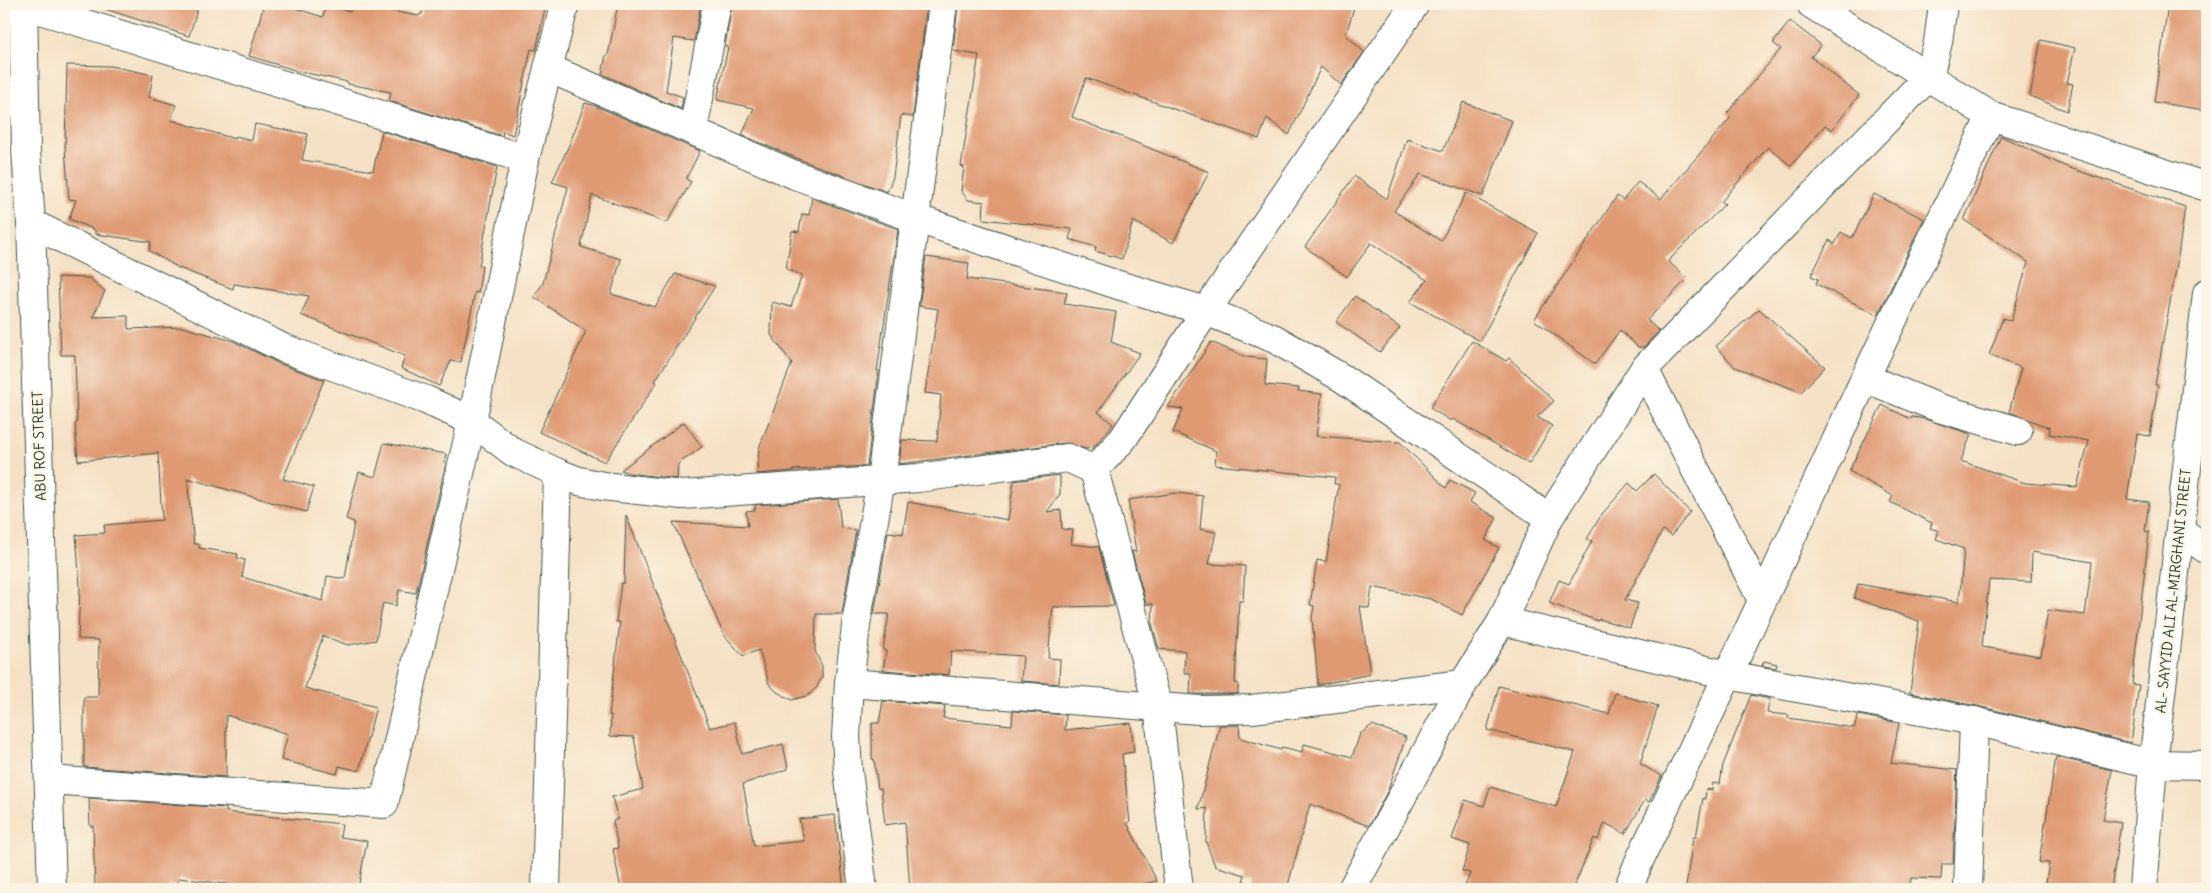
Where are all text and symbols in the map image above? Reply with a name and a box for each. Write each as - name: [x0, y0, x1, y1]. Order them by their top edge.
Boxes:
- street label: ABU ROF STREET: [28, 391, 50, 501]
- street label: AL- SAYYID ALI AL-MIRGHANI STREET: [2151, 468, 2195, 714]

